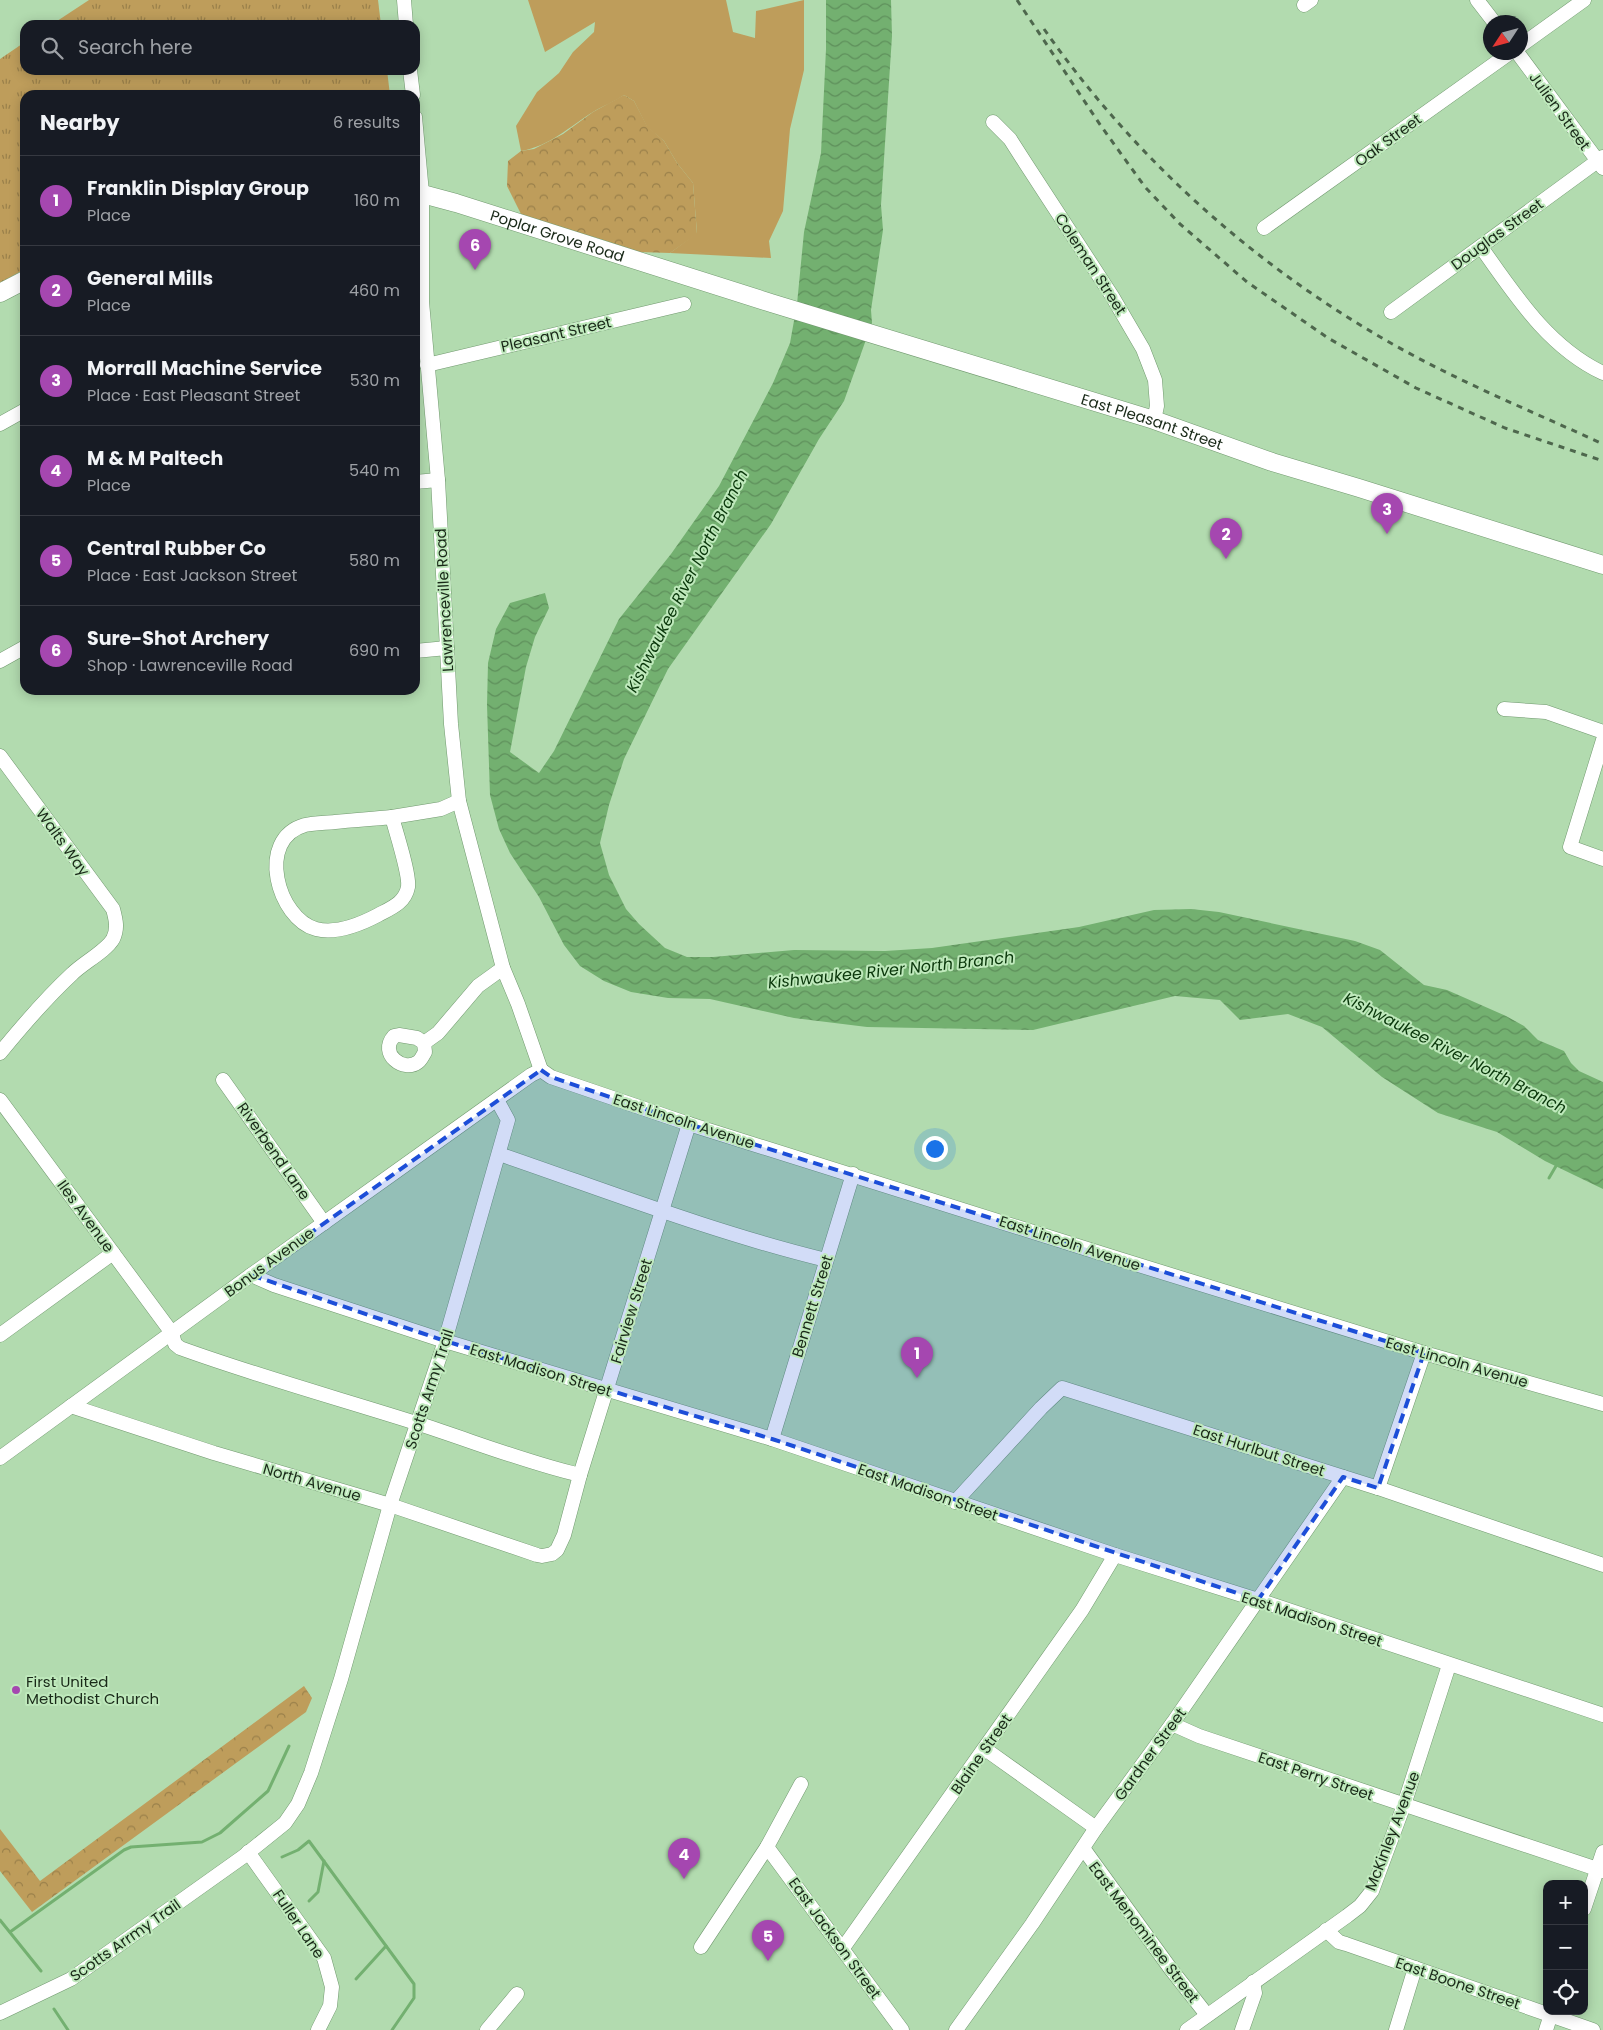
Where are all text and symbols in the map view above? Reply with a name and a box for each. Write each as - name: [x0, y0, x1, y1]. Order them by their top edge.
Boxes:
- north arrow: [1483, 15, 1528, 60]
- search box: [20, 20, 420, 75]
- icon: search: [38, 34, 66, 62]
- text: Search here: [78, 34, 192, 61]
- street label: Julien Street: [1525, 68, 1595, 154]
- text: Nearby: [40, 108, 120, 137]
- street label: Oak Street: [1350, 109, 1426, 171]
- text: 6 results: [333, 111, 400, 134]
- text: Franklin Display Group: [87, 175, 309, 202]
- text: 1: [53, 189, 59, 212]
- text: 160 m: [354, 189, 400, 212]
- street label: Douglas Street: [1447, 193, 1547, 275]
- text: Place: [87, 204, 131, 227]
- street label: Poplar Grove Road: [488, 204, 627, 266]
- street label: Coleman Street: [1050, 209, 1132, 319]
- pin: 6: [459, 229, 491, 270]
- text: General Mills: [87, 265, 213, 292]
- text: 2: [51, 279, 61, 302]
- text: 460 m: [349, 279, 400, 302]
- text: Place: [87, 294, 131, 317]
- street label: Pleasant Street: [499, 311, 613, 357]
- text: Morrall Machine Service: [87, 355, 322, 382]
- text: 3: [51, 369, 61, 392]
- text: 530 m: [350, 369, 400, 392]
- text: Place · East Pleasant Street: [87, 384, 300, 407]
- street label: East Pleasant Street: [1079, 388, 1226, 454]
- text: M & M Paltech: [87, 445, 223, 472]
- text: 4: [51, 459, 61, 482]
- text: 540 m: [349, 459, 400, 482]
- water label: Kishwaukee River North Branch: [621, 466, 753, 696]
- text: Place: [87, 474, 131, 497]
- pin: 3: [1371, 493, 1403, 534]
- pin: 2: [1210, 518, 1242, 559]
- street label: Lawrenceville Road: [430, 528, 458, 672]
- text: Central Rubber Co: [87, 535, 266, 562]
- text: 5: [51, 549, 61, 572]
- text: 580 m: [349, 549, 400, 572]
- text: Place · East Jackson Street: [87, 564, 297, 587]
- text: Sure-Shot Archery: [87, 625, 269, 652]
- text: 6: [51, 639, 61, 662]
- text: 690 m: [349, 639, 400, 662]
- text: Shop · Lawrenceville Road: [87, 654, 293, 677]
- street label: Walts Way: [31, 804, 95, 881]
- water label: Kishwaukee River North Branch: [767, 946, 1015, 994]
- water label: Kishwaukee River North Branch: [1340, 987, 1570, 1119]
- street label: East Lincoln Avenue: [611, 1088, 757, 1154]
- street label: Riverbend Lane: [232, 1098, 316, 1204]
- your location: [922, 1136, 948, 1162]
- street label: Iles Avenue: [53, 1176, 119, 1256]
- street label: East Lincoln Avenue: [997, 1210, 1143, 1276]
- street label: Bonus Avenue: [220, 1222, 318, 1302]
- street label: Bennett Street: [786, 1252, 838, 1360]
- street label: Fairview Street: [605, 1256, 657, 1366]
- street label: Scotts Army Trail: [400, 1326, 458, 1452]
- street label: East Lincoln Avenue: [1383, 1332, 1531, 1392]
- pin: 1: [901, 1337, 933, 1378]
- street label: East Madison Street: [468, 1338, 614, 1402]
- street label: East Hurlbut Street: [1190, 1419, 1328, 1481]
- street label: North Avenue: [260, 1458, 364, 1506]
- street label: East Madison Street: [855, 1458, 1001, 1526]
- street label: East Madison Street: [1239, 1586, 1385, 1652]
- place label: First United Methodist Church: [26, 1671, 159, 1709]
- marker: First United Methodist Church: [10, 1684, 22, 1696]
- street label: Gardner Street: [1109, 1703, 1191, 1805]
- street label: Blaine Street: [946, 1710, 1016, 1798]
- street label: East Perry Street: [1256, 1746, 1376, 1806]
- street label: McKinley Avenue: [1360, 1768, 1424, 1894]
- pin: 4: [668, 1838, 700, 1879]
- street label: East Menominee Street: [1084, 1857, 1204, 2007]
- street label: East Jackson Street: [784, 1873, 886, 2003]
- map controls: [1543, 1880, 1588, 2015]
- button: +: [1543, 1880, 1588, 1925]
- street label: Fuller Lane: [268, 1885, 330, 1963]
- street label: Scotts Arrmy Trail: [65, 1894, 185, 1986]
- pin: 5: [752, 1920, 784, 1961]
- button: −: [1543, 1925, 1588, 1970]
- street label: East Boone Street: [1393, 1952, 1523, 2014]
- button: locate: [1543, 1970, 1588, 2015]

